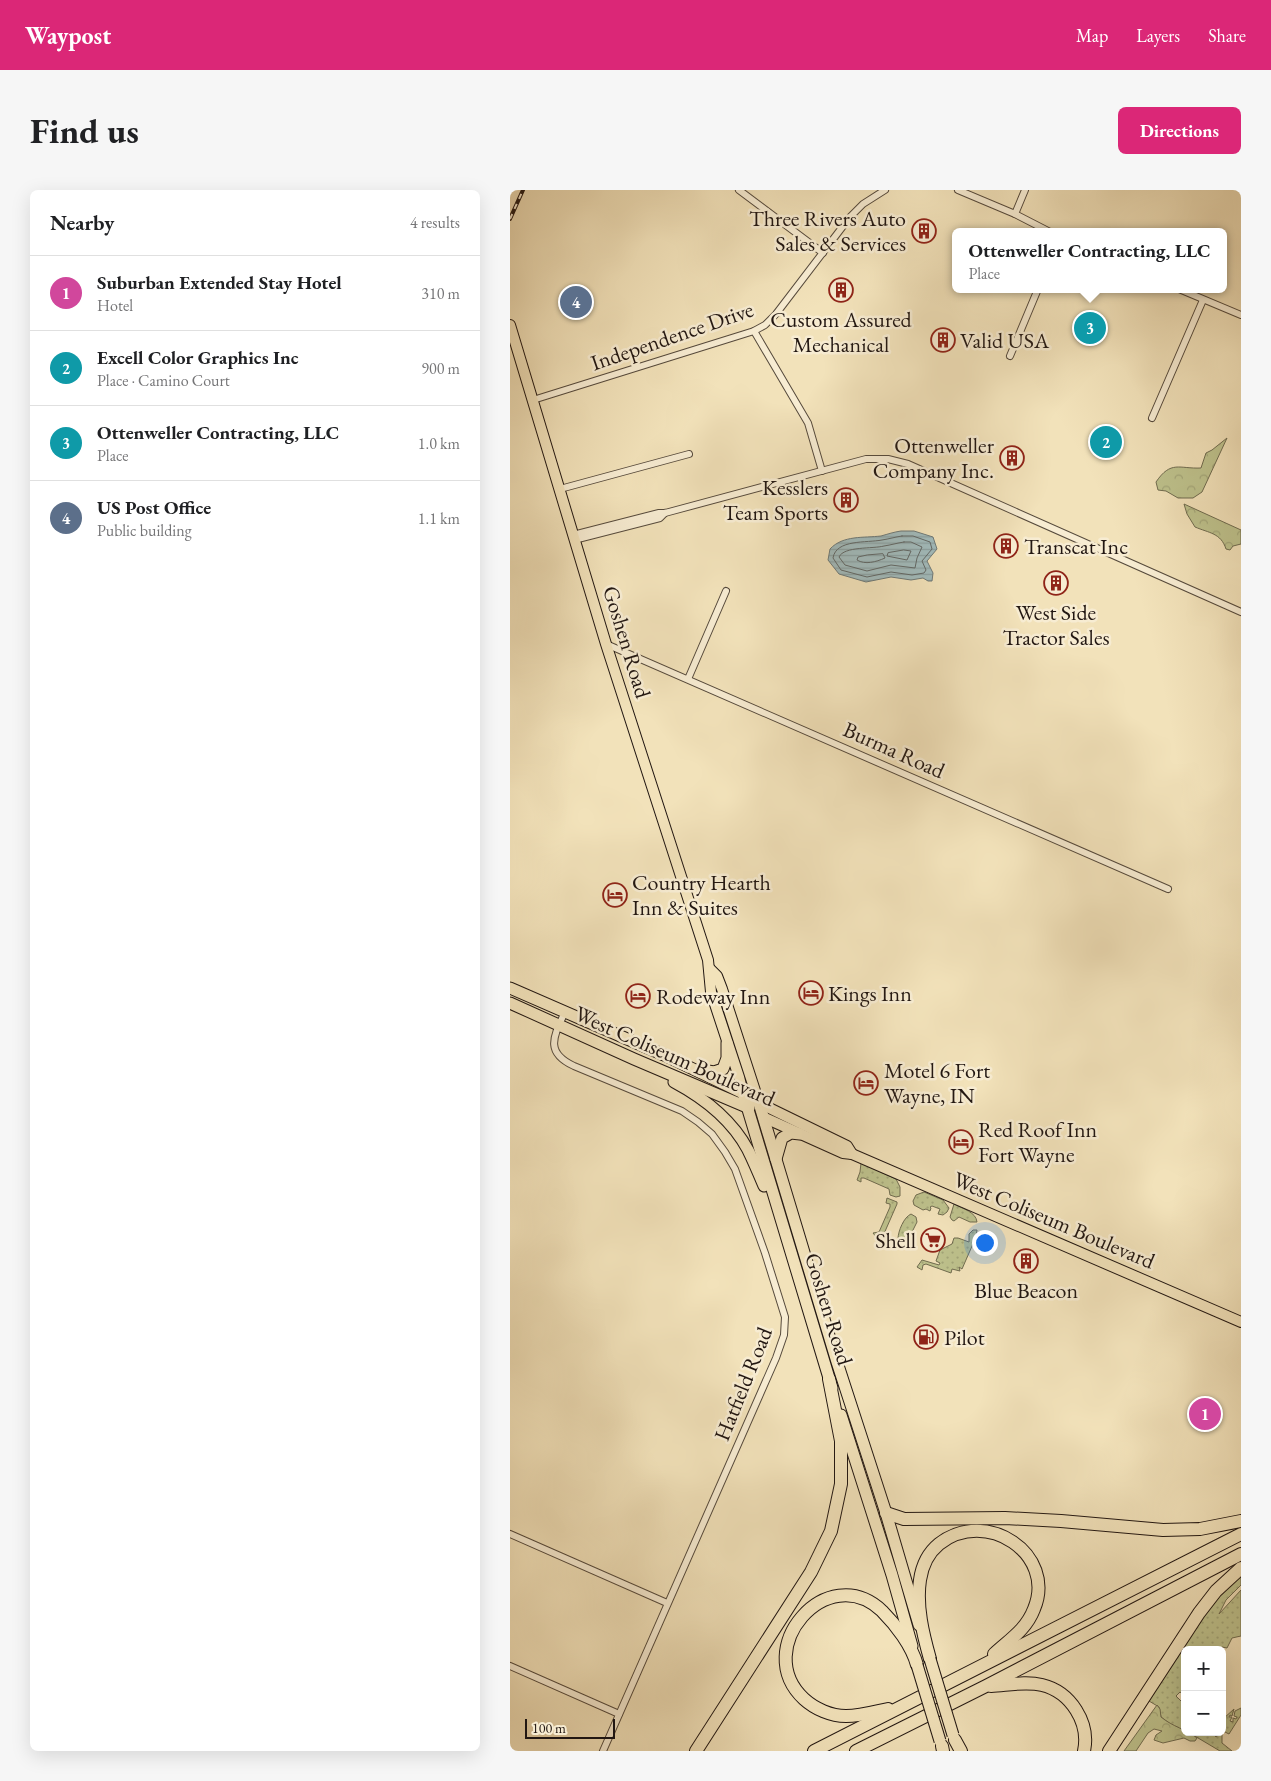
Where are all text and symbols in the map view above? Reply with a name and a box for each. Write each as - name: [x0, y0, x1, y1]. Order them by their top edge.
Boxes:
- text: Waypost: [25, 20, 111, 51]
- text: Map: [1076, 24, 1108, 47]
- text: Layers: [1136, 24, 1180, 47]
- text: Share: [1208, 24, 1246, 47]
- button: Directions: [1118, 107, 1241, 154]
- text: Find us: [30, 108, 139, 153]
- place label: Three Rivers Auto Sales & Services: [749, 204, 906, 258]
- text: Nearby: [50, 209, 114, 236]
- text: 4 results: [410, 212, 460, 233]
- building icon: Three Rivers Auto Sales & Services: [911, 218, 937, 244]
- popup: [952, 228, 1227, 293]
- text: Ottenweller Contracting, LLC: [968, 238, 1211, 263]
- text: Place: [968, 263, 1000, 284]
- text: Suburban Extended Stay Hotel: [97, 270, 342, 295]
- building icon: Custom Assured Mechanical: [828, 277, 854, 303]
- text: 1: [62, 283, 70, 304]
- text: 310 m: [421, 283, 460, 304]
- pin: 4: [560, 283, 592, 321]
- street label: Independence Drive: [587, 294, 758, 377]
- text: Hotel: [97, 295, 133, 316]
- place label: Custom Assured Mechanical: [770, 305, 913, 359]
- pin: 3: [1074, 309, 1106, 347]
- place label: Valid USA: [960, 326, 1050, 355]
- building icon: Valid USA: [930, 327, 956, 353]
- text: Excell Color Graphics Inc: [97, 345, 298, 370]
- text: 2: [62, 358, 70, 379]
- text: 900 m: [421, 358, 460, 379]
- text: Place · Camino Court: [97, 370, 230, 391]
- text: Ottenweller Contracting, LLC: [97, 420, 339, 445]
- pin: 2: [1090, 423, 1122, 461]
- place label: Ottenweller Company Inc.: [873, 431, 995, 485]
- text: 3: [62, 433, 70, 454]
- text: 1.0 km: [418, 433, 460, 454]
- text: Place: [97, 445, 129, 466]
- building icon: Ottenweller Company Inc.: [999, 445, 1025, 471]
- place label: Kesslers Team Sports: [723, 473, 828, 527]
- building icon: Kesslers Team Sports: [833, 487, 859, 513]
- text: US Post Office: [97, 495, 211, 520]
- text: 4: [62, 508, 70, 529]
- text: 1.1 km: [418, 508, 460, 529]
- text: Public building: [97, 520, 192, 541]
- place label: Transcat Inc: [1024, 532, 1128, 561]
- building icon: Transcat Inc: [993, 533, 1019, 559]
- building icon: West Side Tractor Sales: [1043, 570, 1069, 596]
- street label: Goshen Road: [596, 582, 658, 703]
- place label: West Side Tractor Sales: [1002, 598, 1110, 652]
- street label: Burma Road: [839, 715, 950, 786]
- place label: Country Hearth Inn & Suites: [632, 868, 771, 922]
- hotel icon: Country Hearth Inn & Suites: [602, 882, 628, 908]
- place label: Kings Inn: [828, 979, 912, 1008]
- hotel icon: Kings Inn: [798, 980, 824, 1006]
- place label: Rodeway Inn: [656, 982, 771, 1011]
- hotel icon: Rodeway Inn: [625, 983, 651, 1009]
- street label: West Coliseum Boulevard: [570, 999, 781, 1114]
- place label: Motel 6 Fort Wayne, IN: [884, 1056, 990, 1110]
- hotel icon: Motel 6 Fort Wayne, IN: [853, 1070, 879, 1096]
- place label: Red Roof Inn Fort Wayne: [978, 1115, 1098, 1169]
- hotel icon: Red Roof Inn Fort Wayne: [948, 1129, 974, 1155]
- street label: West Coliseum Boulevard: [949, 1164, 1160, 1276]
- place label: Shell: [875, 1226, 916, 1255]
- supermarket icon: Shell: [920, 1227, 946, 1253]
- your location: [972, 1230, 998, 1256]
- building icon: Blue Beacon: [1013, 1248, 1039, 1274]
- street label: Goshen Road: [798, 1249, 860, 1370]
- place label: Blue Beacon: [974, 1276, 1078, 1305]
- street label: Hatfield Road: [707, 1322, 779, 1445]
- place label: Pilot: [944, 1323, 985, 1352]
- fuel station icon: Pilot: [913, 1324, 939, 1350]
- pin: 1: [1189, 1395, 1221, 1433]
- map controls: [1181, 1646, 1226, 1736]
- button: +: [1181, 1646, 1226, 1691]
- button: −: [1181, 1691, 1226, 1736]
- scale bar: [525, 1716, 615, 1739]
- text: 100 m: [532, 1719, 566, 1737]

